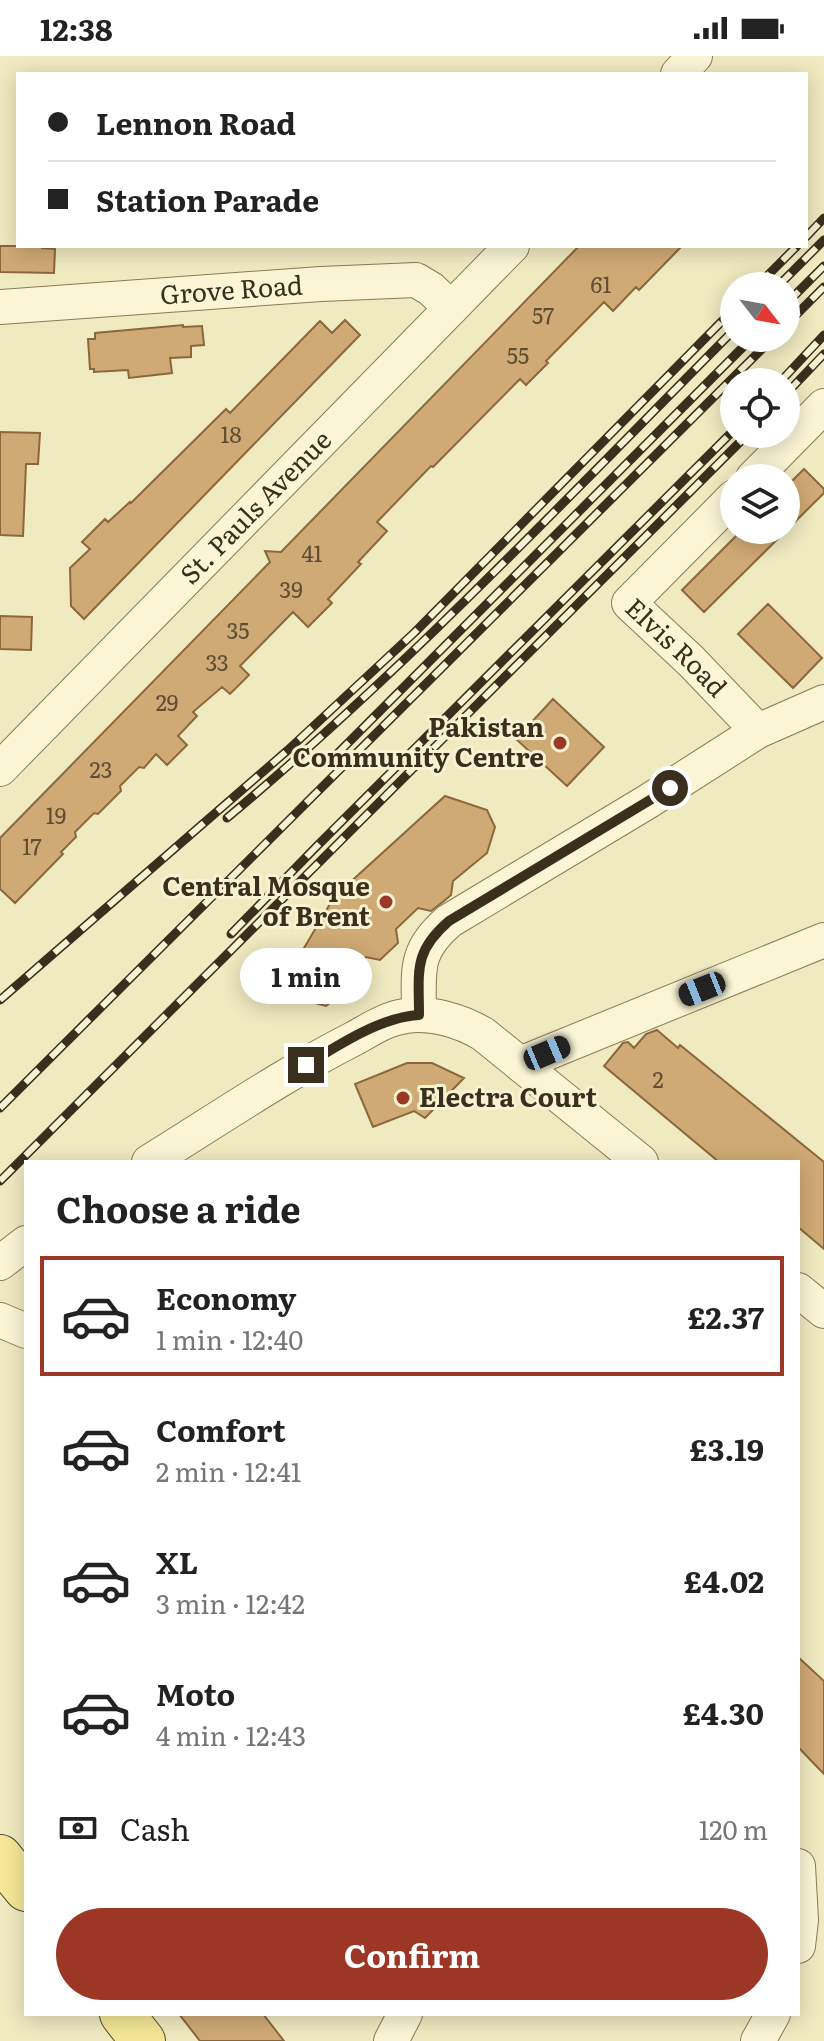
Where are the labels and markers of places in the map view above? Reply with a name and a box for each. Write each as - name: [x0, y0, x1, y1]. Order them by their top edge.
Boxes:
- place label: Pakistan Community Centre: [292, 706, 544, 775]
- marker: Pakistan Community Centre: [551, 734, 569, 752]
- place label: Central Mosque of Brent: [162, 865, 371, 934]
- marker: Central Mosque of Brent: [377, 893, 395, 911]
- place label: Electra Court: [419, 1076, 597, 1115]
- marker: Electra Court: [394, 1089, 412, 1107]

